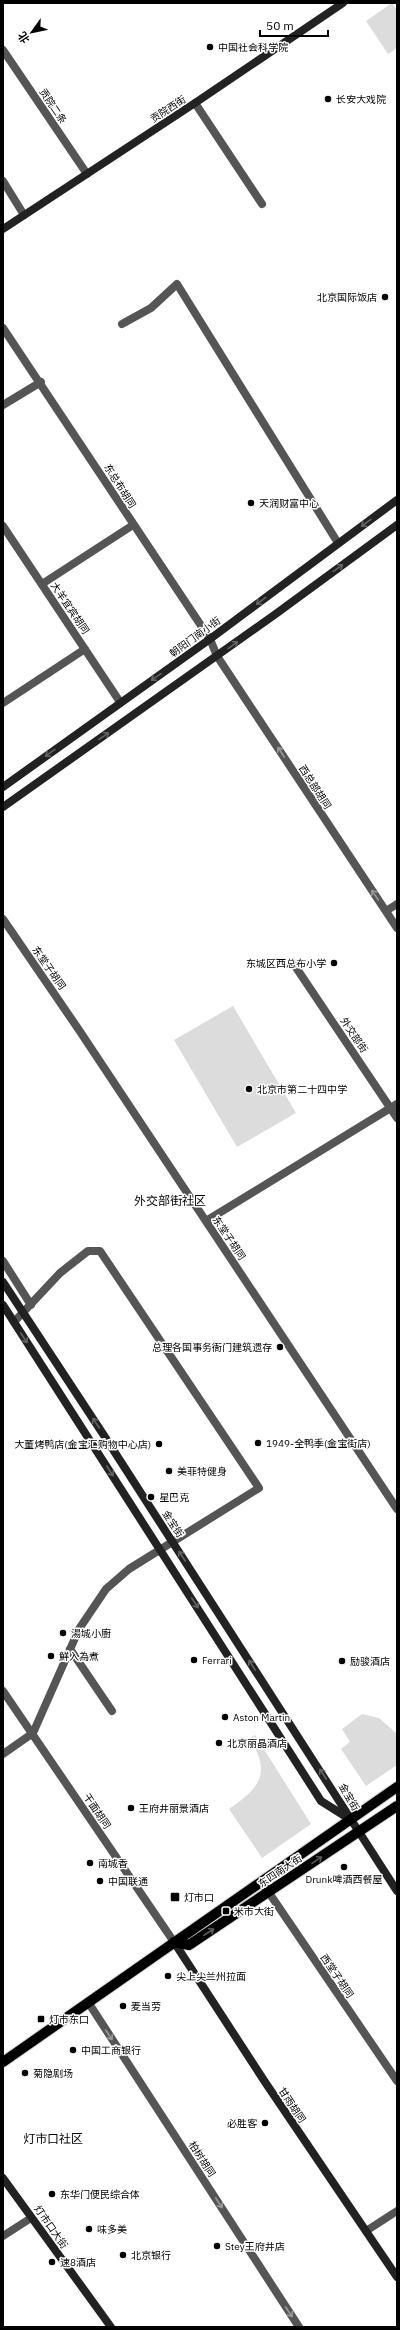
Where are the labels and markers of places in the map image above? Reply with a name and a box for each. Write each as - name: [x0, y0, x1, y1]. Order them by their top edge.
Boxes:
- place label: 中国社会科学院: [218, 41, 288, 54]
- marker: 中国社会科学院: [205, 42, 215, 52]
- place label: 长安大戏院: [336, 93, 386, 106]
- marker: 长安大戏院: [323, 94, 333, 104]
- place label: 北京国际饭店: [317, 291, 377, 304]
- marker: 北京国际饭店: [380, 292, 390, 302]
- place label: 天润财富中心: [259, 497, 319, 510]
- marker: 天润财富中心: [246, 498, 256, 508]
- place label: 东城区西总布小学: [246, 957, 326, 970]
- marker: 东城区西总布小学: [329, 958, 339, 968]
- place label: 北京市第二十四中学: [257, 1083, 347, 1096]
- marker: 北京市第二十四中学: [244, 1084, 254, 1094]
- place label: 总理各国事务衙门建筑遗存: [152, 1341, 272, 1354]
- marker: 总理各国事务衙门建筑遗存: [275, 1342, 285, 1352]
- place label: 1949-全鸭季(金宝街店): [266, 1437, 371, 1450]
- place label: 大董烤鸭店(金宝汇购物中心店): [14, 1438, 151, 1451]
- marker: 1949-全鸭季(金宝街店): [253, 1438, 263, 1448]
- marker: 大董烤鸭店(金宝汇购物中心店): [154, 1439, 164, 1449]
- place label: 美菲特健身: [177, 1465, 227, 1478]
- marker: 美菲特健身: [164, 1466, 174, 1476]
- place label: 星巴克: [159, 1491, 189, 1504]
- marker: 星巴克: [146, 1492, 156, 1502]
- place label: 湯城小廚: [71, 1627, 111, 1640]
- marker: 湯城小廚: [58, 1628, 68, 1638]
- place label: 鮮入為煮: [59, 1650, 99, 1663]
- marker: 鮮入為煮: [46, 1651, 56, 1661]
- place label: Ferrari: [202, 1654, 232, 1667]
- marker: Ferrari: [189, 1655, 199, 1665]
- place label: 励骏酒店: [350, 1655, 390, 1668]
- marker: 励骏酒店: [337, 1656, 347, 1666]
- place label: Aston Martin: [233, 1711, 290, 1724]
- marker: Aston Martin: [220, 1712, 230, 1722]
- place label: 北京丽晶酒店: [227, 1737, 287, 1750]
- marker: 北京丽晶酒店: [214, 1738, 224, 1748]
- place label: 王府井丽景酒店: [139, 1802, 209, 1815]
- marker: 王府井丽景酒店: [126, 1803, 136, 1813]
- place label: 南城香: [98, 1857, 128, 1870]
- marker: 南城香: [85, 1858, 95, 1868]
- marker: Drunk啤酒西餐屋: [339, 1862, 349, 1872]
- place label: Drunk啤酒西餐屋: [305, 1873, 383, 1886]
- place label: 中国联通: [108, 1875, 148, 1888]
- marker: 中国联通: [95, 1876, 105, 1886]
- marker: 灯市口: [169, 1891, 181, 1903]
- place label: 灯市口: [184, 1891, 214, 1904]
- place label: 米市大街: [234, 1905, 274, 1918]
- marker: 米市大街: [221, 1906, 231, 1916]
- place label: 尖上尖兰州拉面: [176, 1970, 246, 1983]
- marker: 尖上尖兰州拉面: [163, 1971, 173, 1981]
- place label: 麦当劳: [131, 2000, 161, 2013]
- marker: 麦当劳: [118, 2001, 128, 2011]
- place label: 灯市东口: [49, 2013, 89, 2026]
- marker: 灯市东口: [36, 2014, 46, 2024]
- place label: 中国工商银行: [81, 2044, 141, 2057]
- marker: 中国工商银行: [68, 2045, 78, 2055]
- place label: 菊隐剧场: [33, 2067, 73, 2080]
- marker: 菊隐剧场: [20, 2068, 30, 2078]
- place label: 必胜客: [227, 2117, 258, 2130]
- marker: 必胜客: [260, 2118, 270, 2128]
- place label: 东华门便民综合体: [60, 2188, 140, 2201]
- marker: 东华门便民综合体: [47, 2189, 57, 2199]
- place label: 味多美: [97, 2223, 127, 2236]
- marker: 味多美: [84, 2224, 94, 2234]
- place label: Stey王府井店: [225, 2240, 285, 2253]
- marker: Stey王府井店: [212, 2241, 222, 2251]
- place label: 北京银行: [131, 2249, 171, 2262]
- marker: 北京银行: [118, 2250, 128, 2260]
- place label: 速8酒店: [60, 2256, 96, 2269]
- marker: 速8酒店: [47, 2257, 57, 2267]

